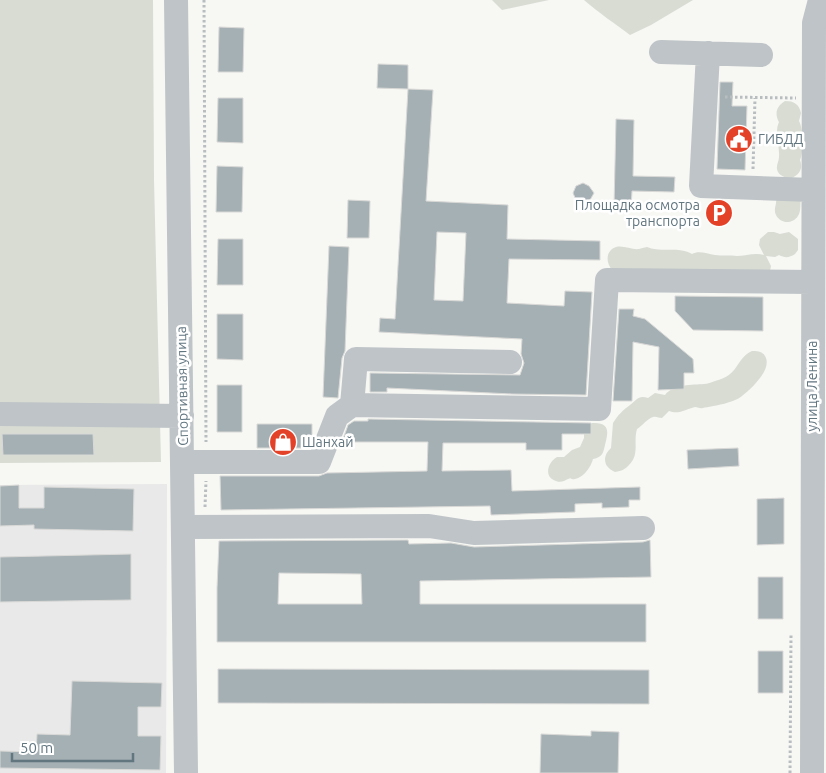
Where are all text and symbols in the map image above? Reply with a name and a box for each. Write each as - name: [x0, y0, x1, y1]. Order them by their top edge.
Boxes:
- public building icon: ГИБДД: [724, 124, 754, 154]
- place label: ГИБДД: [758, 131, 804, 147]
- place label: Площадка осмотра транспорта: [575, 197, 700, 229]
- parking icon: Площадка осмотра транспорта: [704, 198, 734, 228]
- street label: Спортивная улица: [173, 326, 191, 446]
- street label: улица Ленина: [804, 341, 820, 431]
- shop icon: Шанхай: [268, 427, 298, 457]
- place label: Шанхай: [302, 434, 354, 450]
- scale bar: [12, 730, 134, 762]
- text: 50 m: [20, 739, 53, 756]

